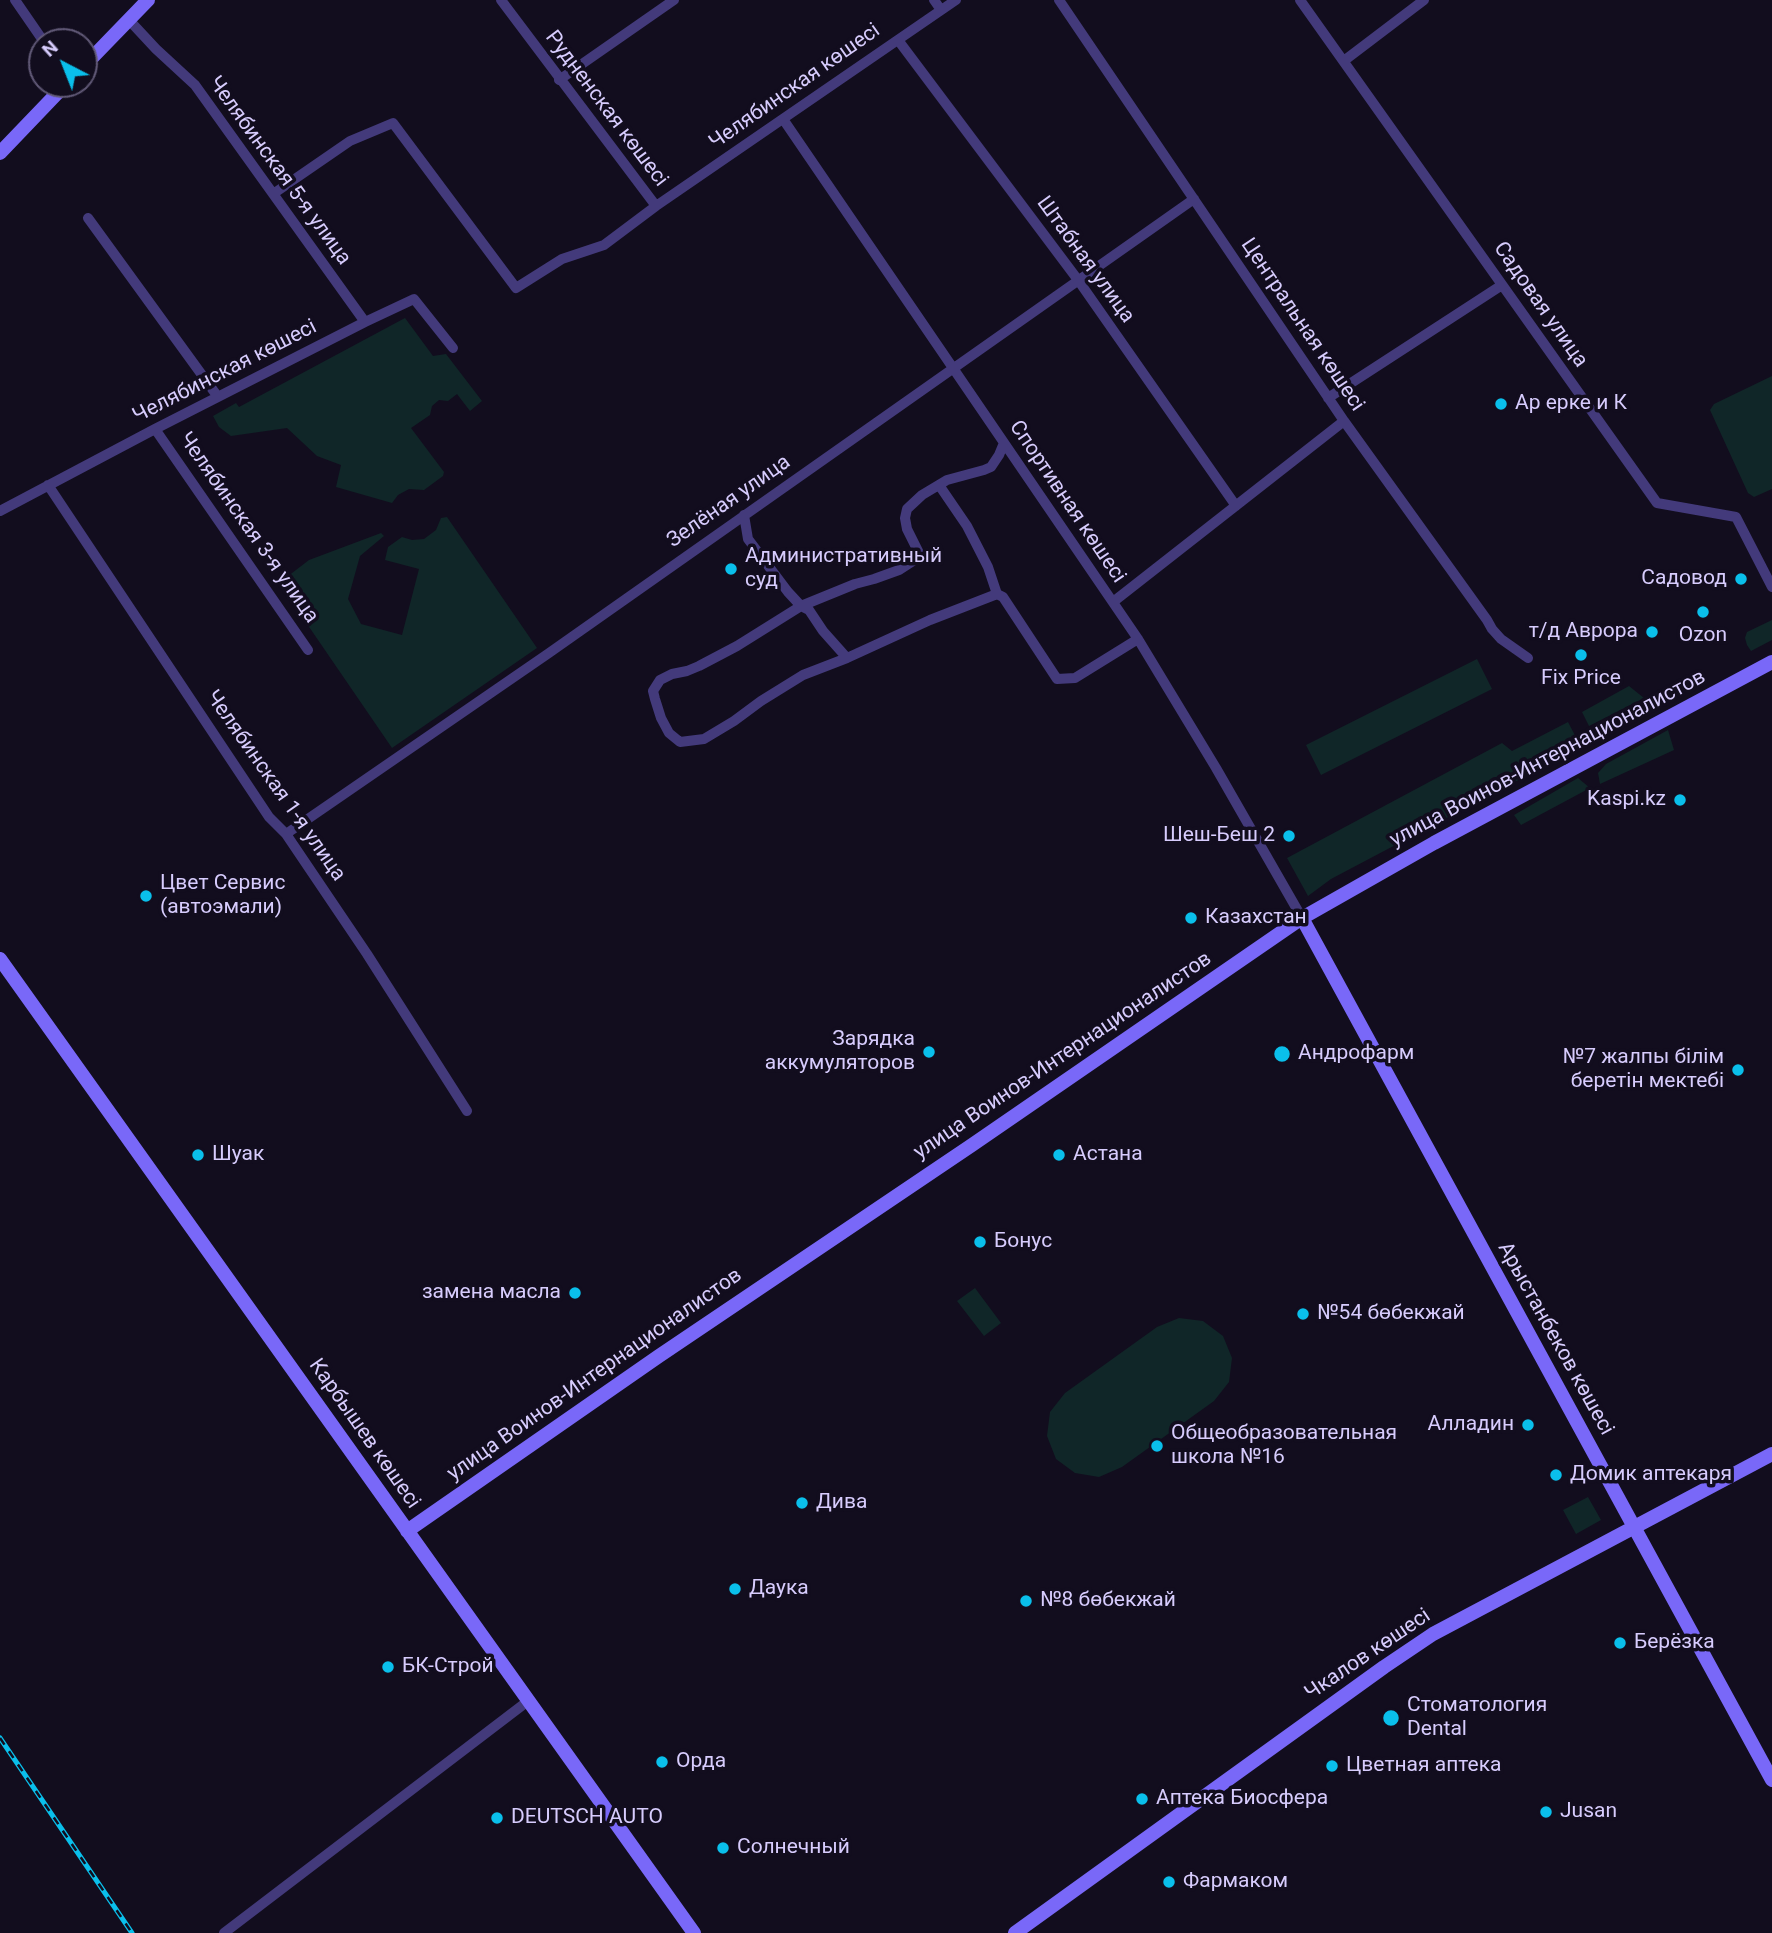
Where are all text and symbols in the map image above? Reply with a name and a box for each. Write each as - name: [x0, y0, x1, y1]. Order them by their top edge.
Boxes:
- street label: Челябинская көшесі: [705, 19, 885, 155]
- street label: Рудненская көшесі: [539, 26, 673, 192]
- north arrow: [28, 28, 98, 98]
- text: N: [37, 35, 63, 62]
- street label: Челябинская 5-я улица: [202, 72, 356, 270]
- street label: Штабная улица: [1031, 192, 1139, 328]
- street label: Центральная көшесі: [1235, 234, 1369, 416]
- street label: Садовая улица: [1487, 237, 1593, 373]
- street label: Челябинская көшесі: [129, 315, 321, 429]
- place label: Ар ерке и К: [1515, 391, 1627, 417]
- marker: Ар ерке и К: [1493, 396, 1509, 412]
- street label: Спортивная көшесі: [1003, 416, 1131, 588]
- street label: Челябинская 3-я улица: [172, 428, 324, 628]
- street label: Зелёная улица: [662, 450, 796, 554]
- place label: Административный суд: [745, 544, 942, 594]
- marker: Административный суд: [723, 561, 739, 577]
- place label: Садовод: [1641, 566, 1727, 592]
- marker: Садовод: [1733, 571, 1749, 587]
- marker: Ozon: [1695, 604, 1711, 620]
- place label: т/д Аврора: [1529, 619, 1638, 645]
- place label: Ozon: [1679, 623, 1727, 649]
- marker: т/д Аврора: [1644, 624, 1660, 640]
- marker: Fix Price: [1573, 647, 1589, 663]
- street label: улица Воинов-Интернационалистов: [1386, 665, 1710, 853]
- place label: Fix Price: [1541, 666, 1621, 692]
- street label: Челябинская 1-я улица: [199, 686, 351, 886]
- place label: Kaspi.kz: [1587, 787, 1666, 813]
- marker: Kaspi.kz: [1672, 792, 1688, 808]
- place label: Шеш-Беш 2: [1163, 823, 1275, 849]
- marker: Шеш-Беш 2: [1281, 828, 1297, 844]
- place label: Цвет Сервис (автоэмали): [160, 871, 285, 921]
- marker: Цвет Сервис (автоэмали): [138, 888, 154, 904]
- place label: Казахстан: [1205, 905, 1307, 931]
- marker: Казахстан: [1183, 910, 1199, 926]
- street label: улица Воинов-Интернационалистов: [909, 947, 1217, 1165]
- place label: Зарядка аккумуляторов: [765, 1027, 915, 1077]
- place label: Андрофарм: [1298, 1041, 1414, 1067]
- marker: Зарядка аккумуляторов: [921, 1044, 937, 1060]
- marker: Андрофарм: [1272, 1044, 1292, 1064]
- place label: №7 жалпы білім беретін мектебі: [1563, 1045, 1724, 1095]
- marker: №7 жалпы білім беретін мектебі: [1730, 1062, 1746, 1078]
- place label: Шуак: [212, 1142, 264, 1168]
- place label: Астана: [1073, 1142, 1143, 1168]
- marker: Шуак: [190, 1147, 206, 1163]
- marker: Астана: [1051, 1147, 1067, 1163]
- place label: Бонус: [994, 1229, 1052, 1255]
- marker: Бонус: [972, 1234, 988, 1250]
- street label: Арыстанбеков көшесі: [1491, 1238, 1619, 1440]
- street label: улица Воинов-Интернационалистов: [443, 1263, 747, 1487]
- place label: замена масла: [422, 1280, 561, 1306]
- marker: замена масла: [567, 1285, 583, 1301]
- place label: №54 бөбекжай: [1317, 1301, 1465, 1327]
- marker: №54 бөбекжай: [1295, 1306, 1311, 1322]
- street label: Карбышев көшесі: [303, 1354, 425, 1514]
- place label: Алладин: [1428, 1412, 1514, 1438]
- marker: Алладин: [1520, 1417, 1536, 1433]
- place label: Общеобразовательная школа №16: [1171, 1421, 1397, 1471]
- marker: Общеобразовательная школа №16: [1149, 1438, 1165, 1454]
- place label: Домик аптекаря: [1570, 1462, 1732, 1488]
- marker: Домик аптекаря: [1548, 1467, 1564, 1483]
- place label: Дива: [816, 1490, 867, 1516]
- marker: Дива: [794, 1495, 810, 1511]
- place label: Даука: [749, 1576, 809, 1602]
- marker: Даука: [727, 1581, 743, 1597]
- place label: №8 бөбекжай: [1040, 1588, 1176, 1614]
- marker: №8 бөбекжай: [1018, 1593, 1034, 1609]
- street label: Чкалов көшесі: [1301, 1604, 1435, 1706]
- place label: Берёзка: [1634, 1630, 1715, 1656]
- marker: Берёзка: [1612, 1635, 1628, 1651]
- place label: БК-Строй: [402, 1654, 494, 1680]
- marker: БК-Строй: [380, 1659, 396, 1675]
- place label: Стоматология Dental: [1407, 1693, 1547, 1743]
- marker: Стоматология Dental: [1381, 1708, 1401, 1728]
- place label: Орда: [676, 1749, 726, 1775]
- place label: Цветная аптека: [1346, 1753, 1501, 1779]
- marker: Орда: [654, 1754, 670, 1770]
- marker: Цветная аптека: [1324, 1758, 1340, 1774]
- place label: Аптека Биосфера: [1156, 1786, 1328, 1812]
- marker: Аптека Биосфера: [1134, 1791, 1150, 1807]
- place label: Jusan: [1560, 1799, 1617, 1825]
- marker: Jusan: [1538, 1804, 1554, 1820]
- place label: DEUTSCH AUTO: [511, 1805, 663, 1831]
- marker: DEUTSCH AUTO: [489, 1810, 505, 1826]
- place label: Солнечный: [737, 1835, 850, 1861]
- marker: Солнечный: [715, 1840, 731, 1856]
- place label: Фармаком: [1183, 1869, 1288, 1895]
- marker: Фармаком: [1161, 1874, 1177, 1890]

